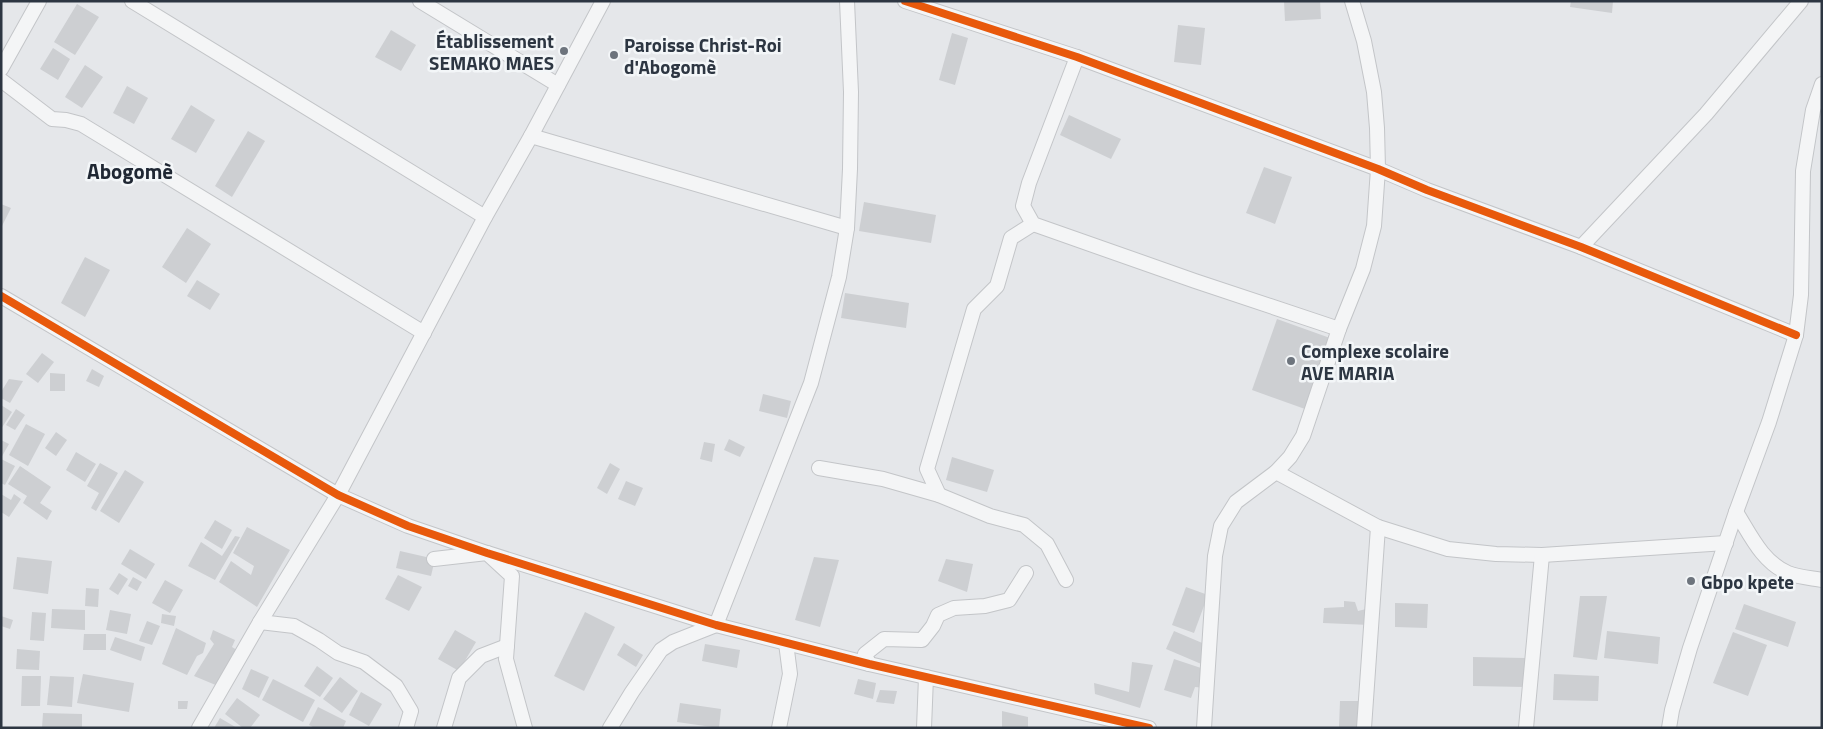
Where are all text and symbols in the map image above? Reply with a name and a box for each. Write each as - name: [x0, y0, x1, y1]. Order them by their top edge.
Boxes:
- place label: Établissement SEMAKO MAES: [429, 26, 554, 77]
- place label: Paroisse Christ-Roi d'Abogomè: [624, 30, 782, 81]
- marker: Établissement SEMAKO MAES: [558, 45, 570, 57]
- marker: Paroisse Christ-Roi d'Abogomè: [608, 49, 620, 61]
- district label: Abogomè: [87, 155, 173, 187]
- place label: Complexe scolaire AVE MARIA: [1301, 336, 1449, 387]
- marker: Complexe scolaire AVE MARIA: [1285, 355, 1297, 367]
- place label: Gbpo kpete: [1701, 567, 1794, 596]
- marker: Gbpo kpete: [1685, 575, 1697, 587]

